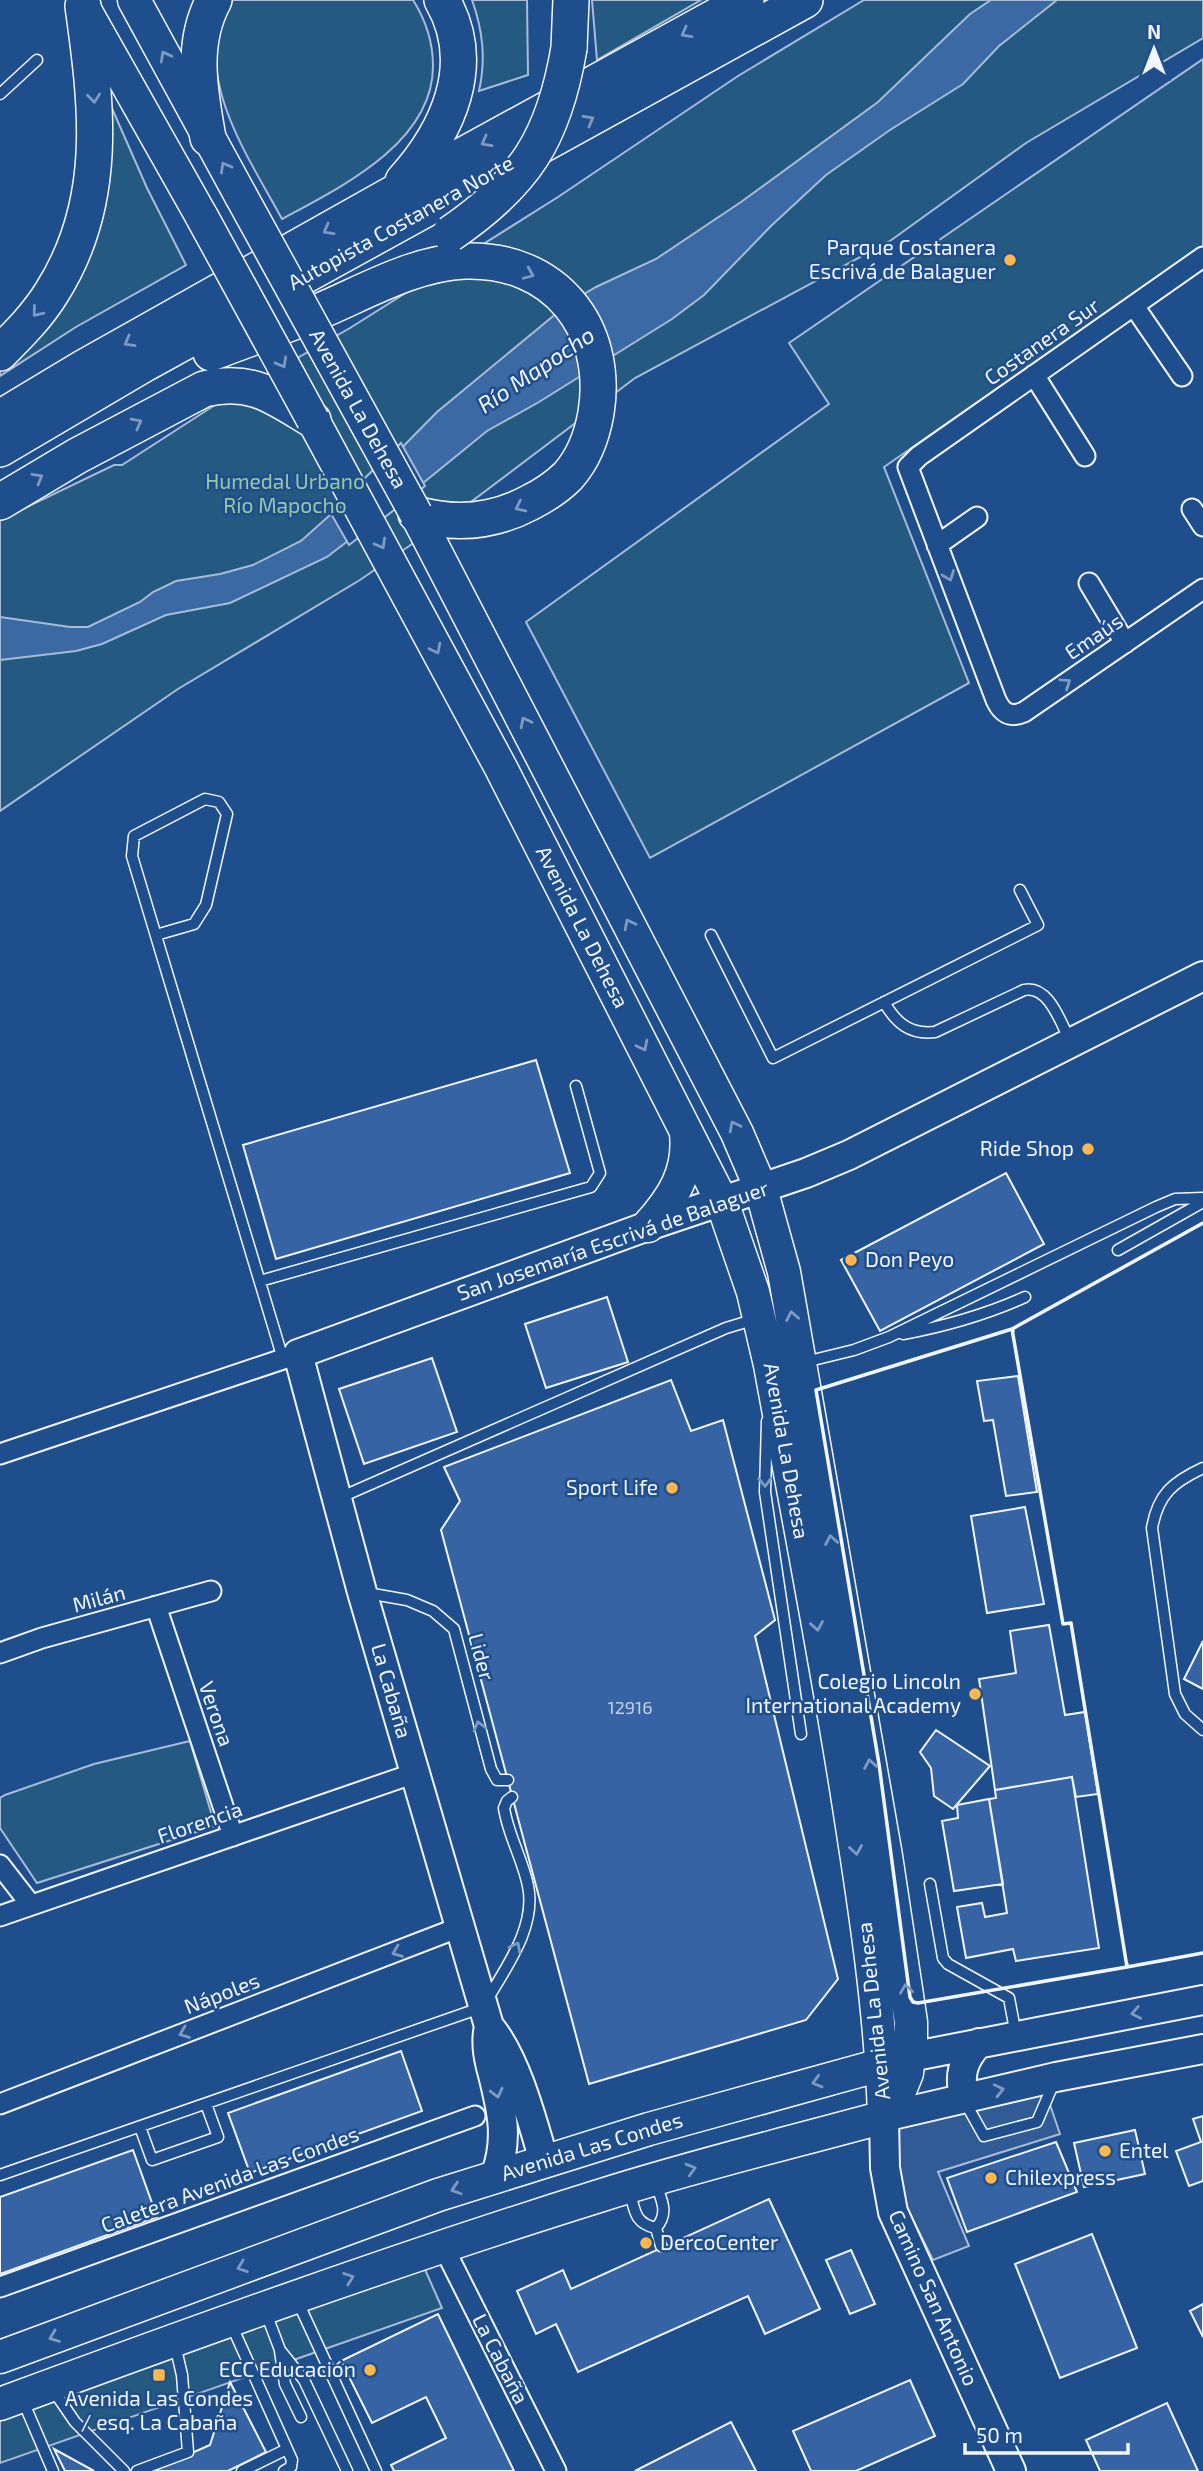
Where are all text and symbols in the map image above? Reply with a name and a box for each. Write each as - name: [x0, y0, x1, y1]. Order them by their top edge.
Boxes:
- north arrow: [1119, 14, 1189, 84]
- text: N: [1147, 20, 1161, 43]
- one-way arrow: [681, 25, 693, 38]
- one-way arrow: [159, 51, 173, 63]
- one-way arrow: [86, 93, 101, 104]
- one-way arrow: [582, 115, 595, 128]
- one-way arrow: [481, 134, 494, 147]
- street label: Autopista Costanera Norte: [283, 149, 517, 294]
- one-way arrow: [220, 162, 233, 174]
- one-way arrow: [322, 222, 335, 235]
- place label: Parque Costanera Escrivá de Balaguer: [809, 234, 997, 283]
- marker: Parque Costanera Escrivá de Balaguer: [1002, 252, 1018, 268]
- one-way arrow: [522, 266, 534, 280]
- street label: Costanera Sur: [979, 292, 1104, 390]
- one-way arrow: [33, 304, 45, 317]
- water label: Río Mapocho: [472, 320, 599, 418]
- street label: Avenida La Dehesa: [305, 324, 414, 492]
- one-way arrow: [124, 334, 137, 347]
- one-way arrow: [274, 356, 287, 368]
- one-way arrow: [130, 418, 142, 432]
- park label: Humedal Urbano Río Mapocho: [205, 468, 365, 517]
- one-way arrow: [31, 473, 43, 486]
- one-way arrow: [515, 499, 527, 513]
- one-way arrow: [373, 537, 386, 549]
- one-way arrow: [941, 570, 955, 582]
- street label: Emaús: [1060, 607, 1127, 664]
- one-way arrow: [428, 642, 442, 654]
- one-way arrow: [1058, 679, 1071, 692]
- one-way arrow: [519, 717, 533, 729]
- street label: Avenida La Dehesa: [532, 841, 635, 1012]
- one-way arrow: [624, 919, 638, 931]
- one-way arrow: [635, 1039, 649, 1052]
- one-way arrow: [728, 1121, 742, 1133]
- place label: Ride Shop: [980, 1135, 1074, 1160]
- marker: Ride Shop: [1080, 1141, 1096, 1157]
- street label: San Josemaría Escrivá de Balaguer: [453, 1174, 772, 1305]
- place label: Don Peyo: [865, 1246, 954, 1271]
- marker: Don Peyo: [843, 1252, 859, 1268]
- one-way arrow: [785, 1310, 800, 1322]
- street label: Avenida La Dehesa: [760, 1361, 815, 1541]
- place label: Sport Life: [566, 1474, 658, 1499]
- one-way arrow: [758, 1476, 773, 1487]
- marker: Sport Life: [664, 1480, 680, 1496]
- one-way arrow: [825, 1534, 840, 1546]
- street label: Milán: [69, 1579, 128, 1617]
- one-way arrow: [809, 1620, 824, 1632]
- street label: Lider: [464, 1630, 501, 1683]
- street label: La Cabaña: [367, 1640, 418, 1741]
- place label: Colegio Lincoln International Academy: [745, 1668, 961, 1717]
- street label: Verona: [195, 1678, 240, 1749]
- marker: Colegio Lincoln International Academy: [967, 1686, 983, 1702]
- house number: 12916: [607, 1696, 653, 1718]
- one-way arrow: [473, 1720, 487, 1732]
- one-way arrow: [863, 1758, 878, 1770]
- street label: Florencia: [154, 1795, 245, 1848]
- one-way arrow: [848, 1844, 863, 1856]
- street label: Avenida La Dehesa: [851, 1921, 894, 2101]
- one-way arrow: [507, 1942, 521, 1954]
- one-way arrow: [391, 1943, 403, 1957]
- street label: Nápoles: [180, 1967, 263, 2018]
- one-way arrow: [899, 1983, 914, 1995]
- one-way arrow: [1130, 2005, 1142, 2020]
- one-way arrow: [179, 2025, 191, 2039]
- one-way arrow: [811, 2074, 823, 2088]
- one-way arrow: [993, 2084, 1005, 2099]
- one-way arrow: [489, 2086, 503, 2098]
- street label: Avenida Las Condes: [498, 2106, 685, 2185]
- street label: Caletera Avenida Las Condes: [97, 2120, 362, 2237]
- place label: Entel: [1119, 2137, 1169, 2162]
- marker: Entel: [1097, 2143, 1113, 2159]
- one-way arrow: [685, 2163, 697, 2178]
- place label: Chilexpress: [1005, 2164, 1116, 2189]
- marker: Chilexpress: [983, 2170, 999, 2186]
- one-way arrow: [450, 2181, 463, 2195]
- street label: Camino San Antonio: [884, 2205, 984, 2389]
- place label: DercoCenter: [660, 2229, 779, 2254]
- marker: DercoCenter: [638, 2235, 654, 2251]
- one-way arrow: [237, 2258, 249, 2272]
- one-way arrow: [343, 2272, 355, 2286]
- street label: La Cabaña: [468, 2309, 535, 2408]
- one-way arrow: [48, 2328, 60, 2342]
- place label: ECC Educación: [219, 2356, 356, 2381]
- marker: ECC Educación: [362, 2362, 378, 2378]
- marker: Avenida Las Condes / esq. La Cabaña: [151, 2367, 167, 2383]
- place label: Avenida Las Condes / esq. La Cabaña: [65, 2385, 253, 2434]
- scale bar: [965, 2412, 1128, 2456]
- text: 50 m: [976, 2422, 1023, 2447]

